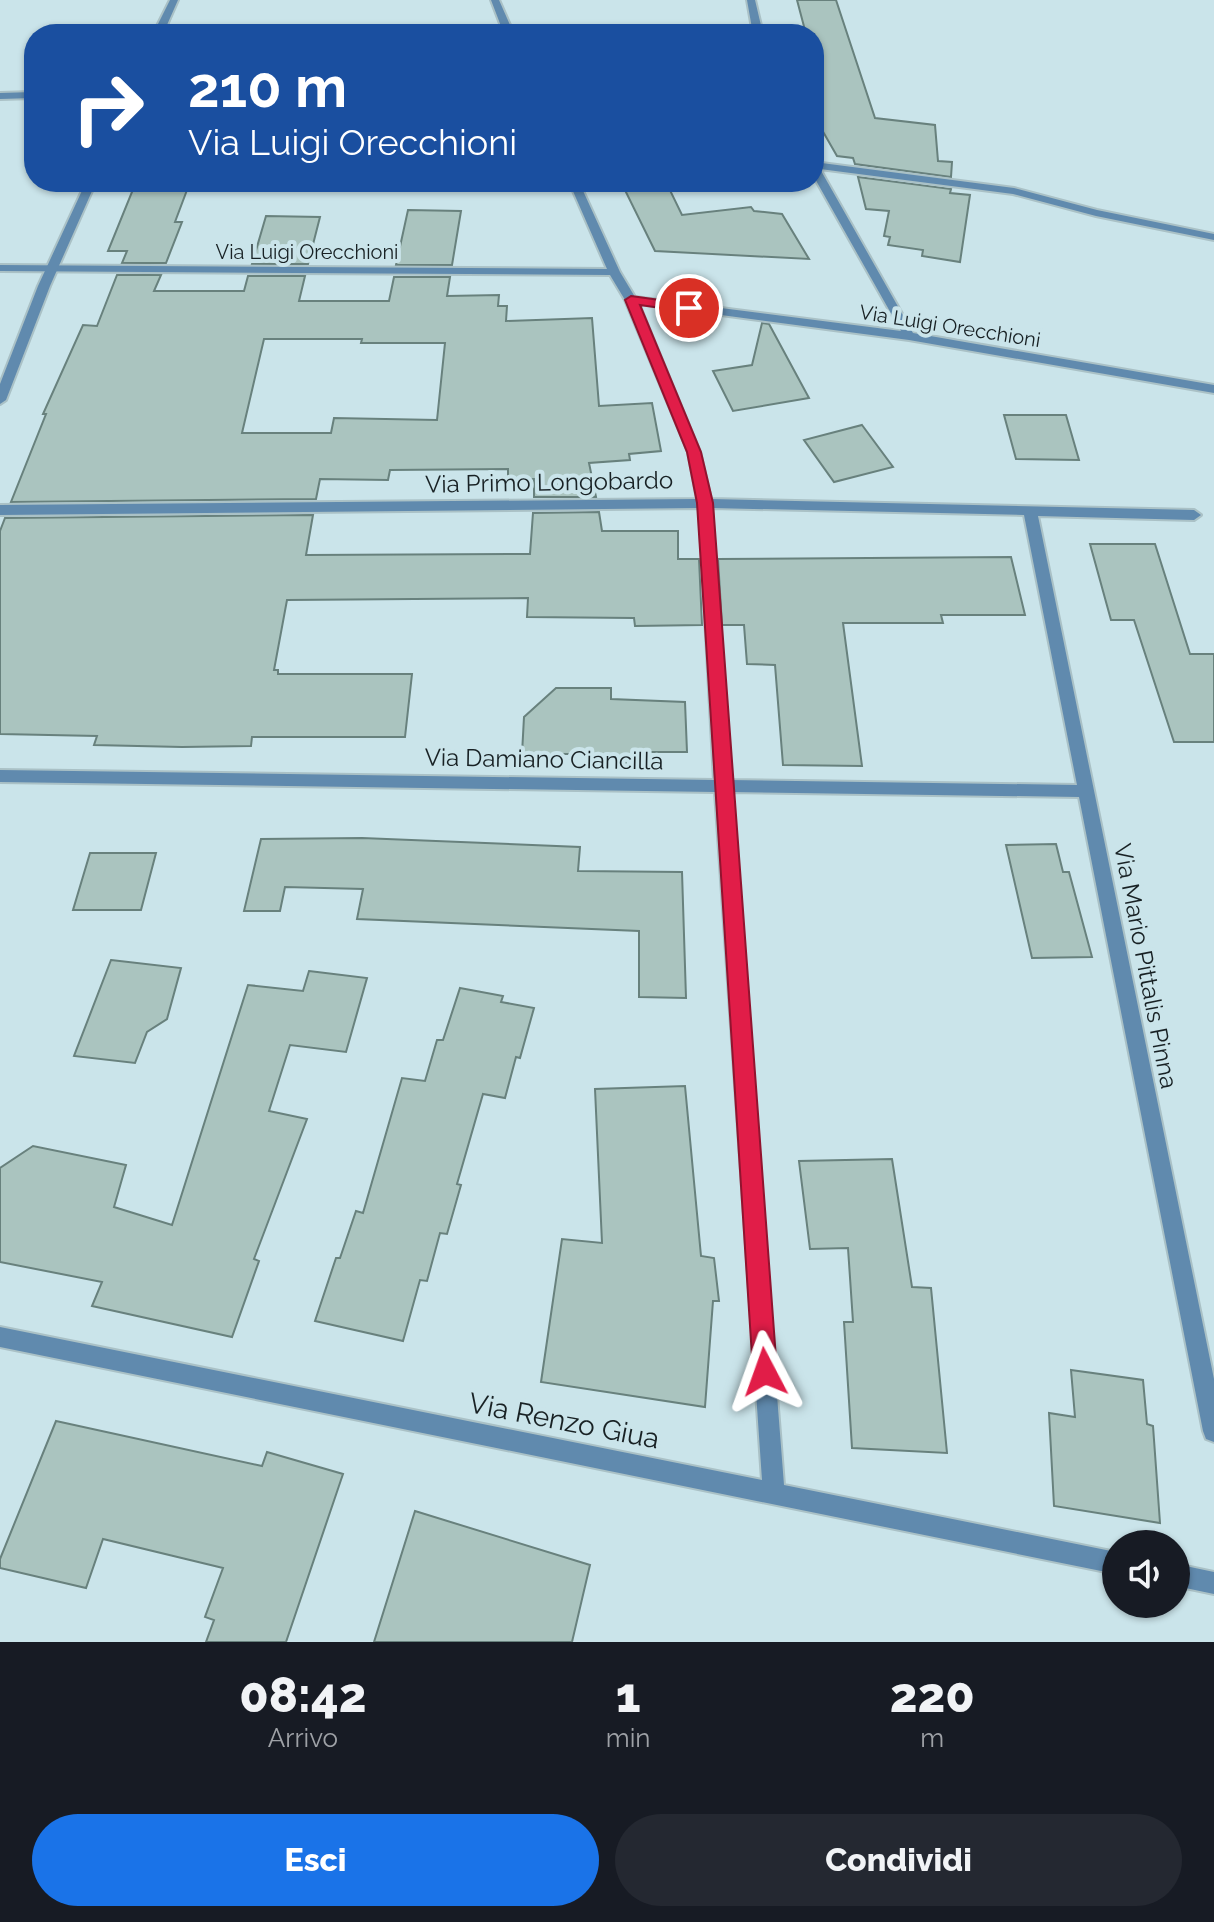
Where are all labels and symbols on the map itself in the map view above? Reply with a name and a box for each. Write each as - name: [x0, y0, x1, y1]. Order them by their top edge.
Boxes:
- street label: Via Luigi Orecchioni: [216, 240, 398, 264]
- pin: [655, 274, 723, 342]
- street label: Via Luigi Orecchioni: [858, 300, 1042, 352]
- street label: Via Primo Longobardo: [425, 465, 673, 499]
- street label: Via Damiano Ciancilla: [424, 742, 664, 776]
- street label: Via Mario Pittalis Pinna: [1108, 841, 1184, 1091]
- position arrow: [723, 1330, 807, 1414]
- street label: Via Renzo Giua: [466, 1386, 662, 1456]

